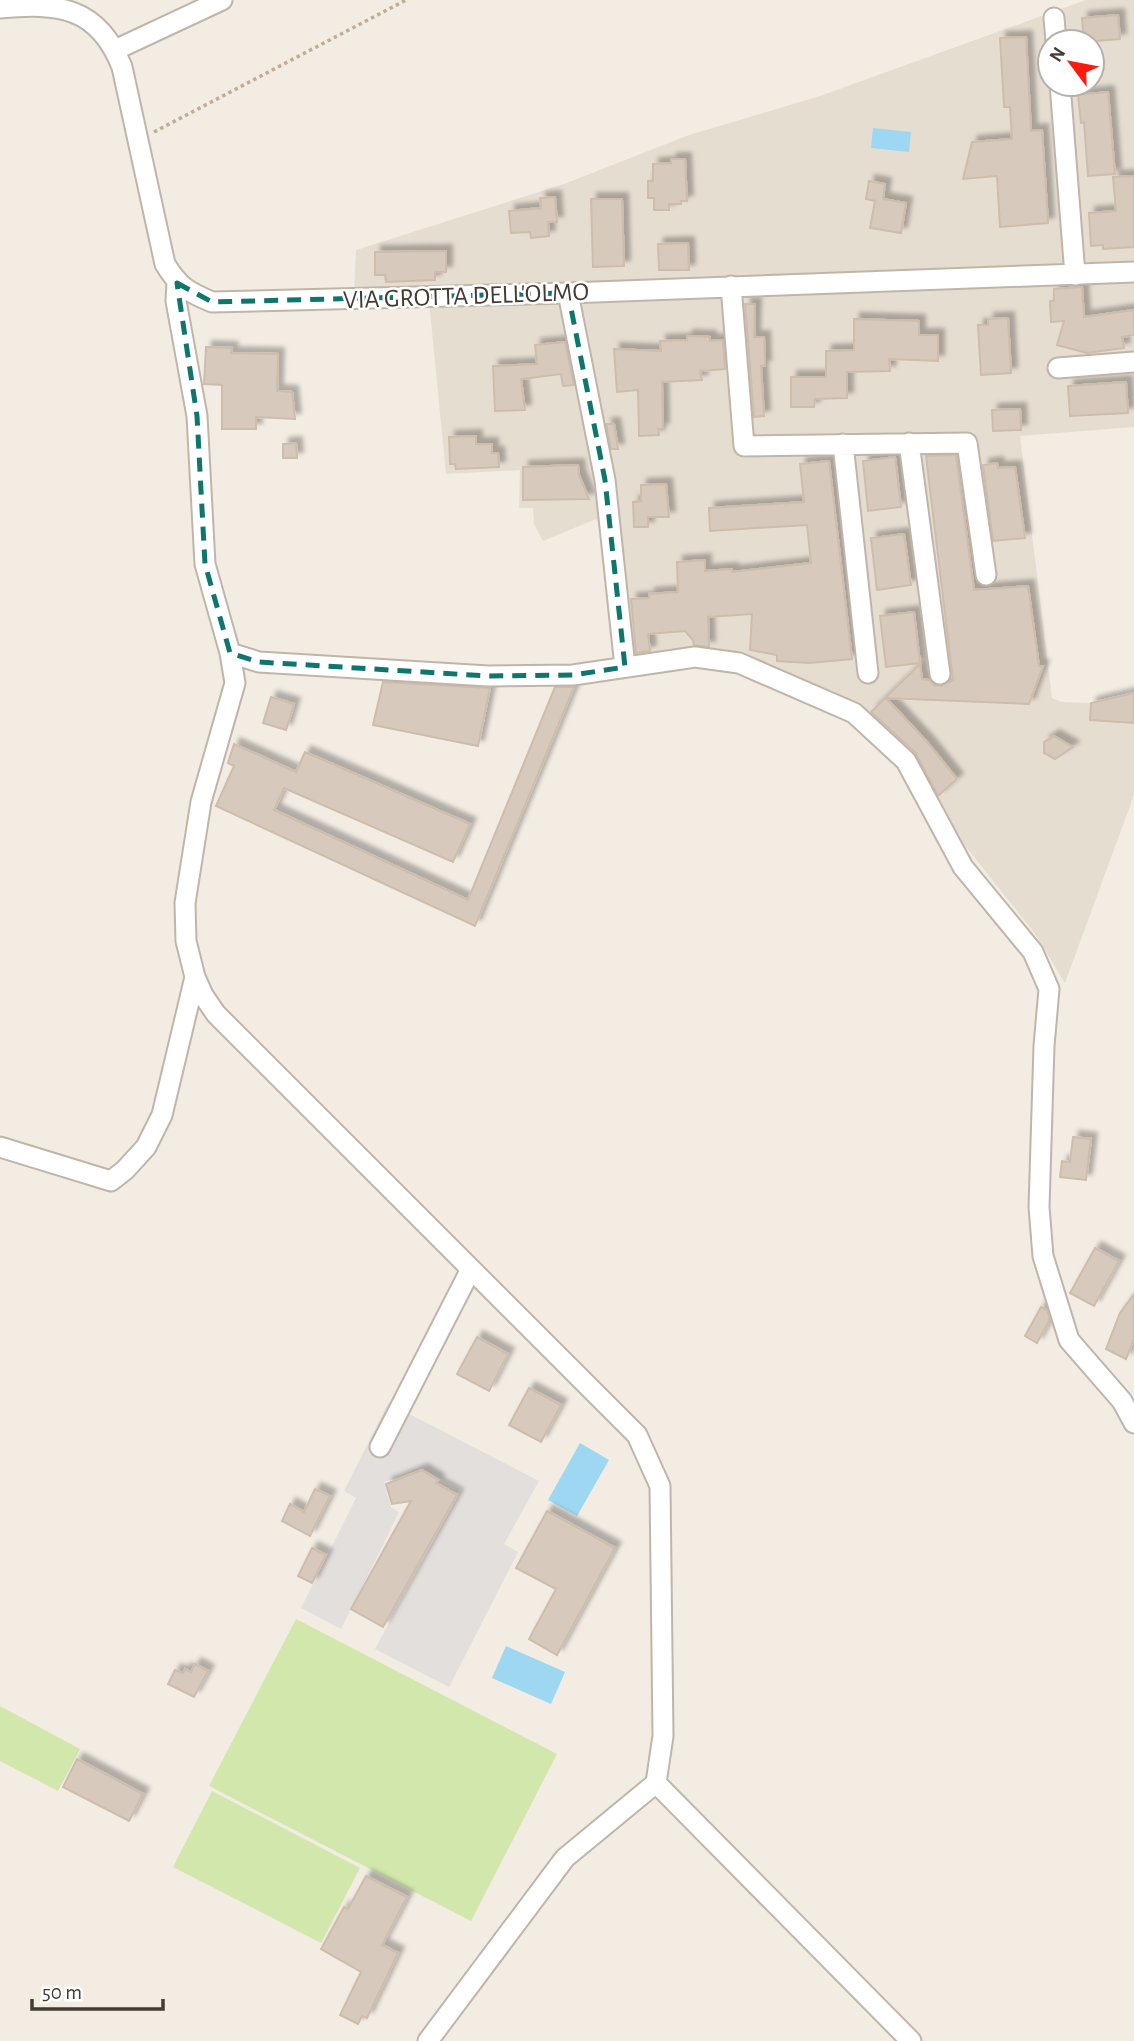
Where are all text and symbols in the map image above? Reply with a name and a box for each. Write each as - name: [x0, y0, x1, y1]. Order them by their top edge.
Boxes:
- north arrow: [1036, 28, 1106, 98]
- text: N: [1046, 44, 1069, 65]
- street label: VIA GROTTA DELL'OLMO: [343, 279, 590, 313]
- scale bar: [32, 1968, 163, 2012]
- text: 50 m: [42, 1982, 82, 2003]

